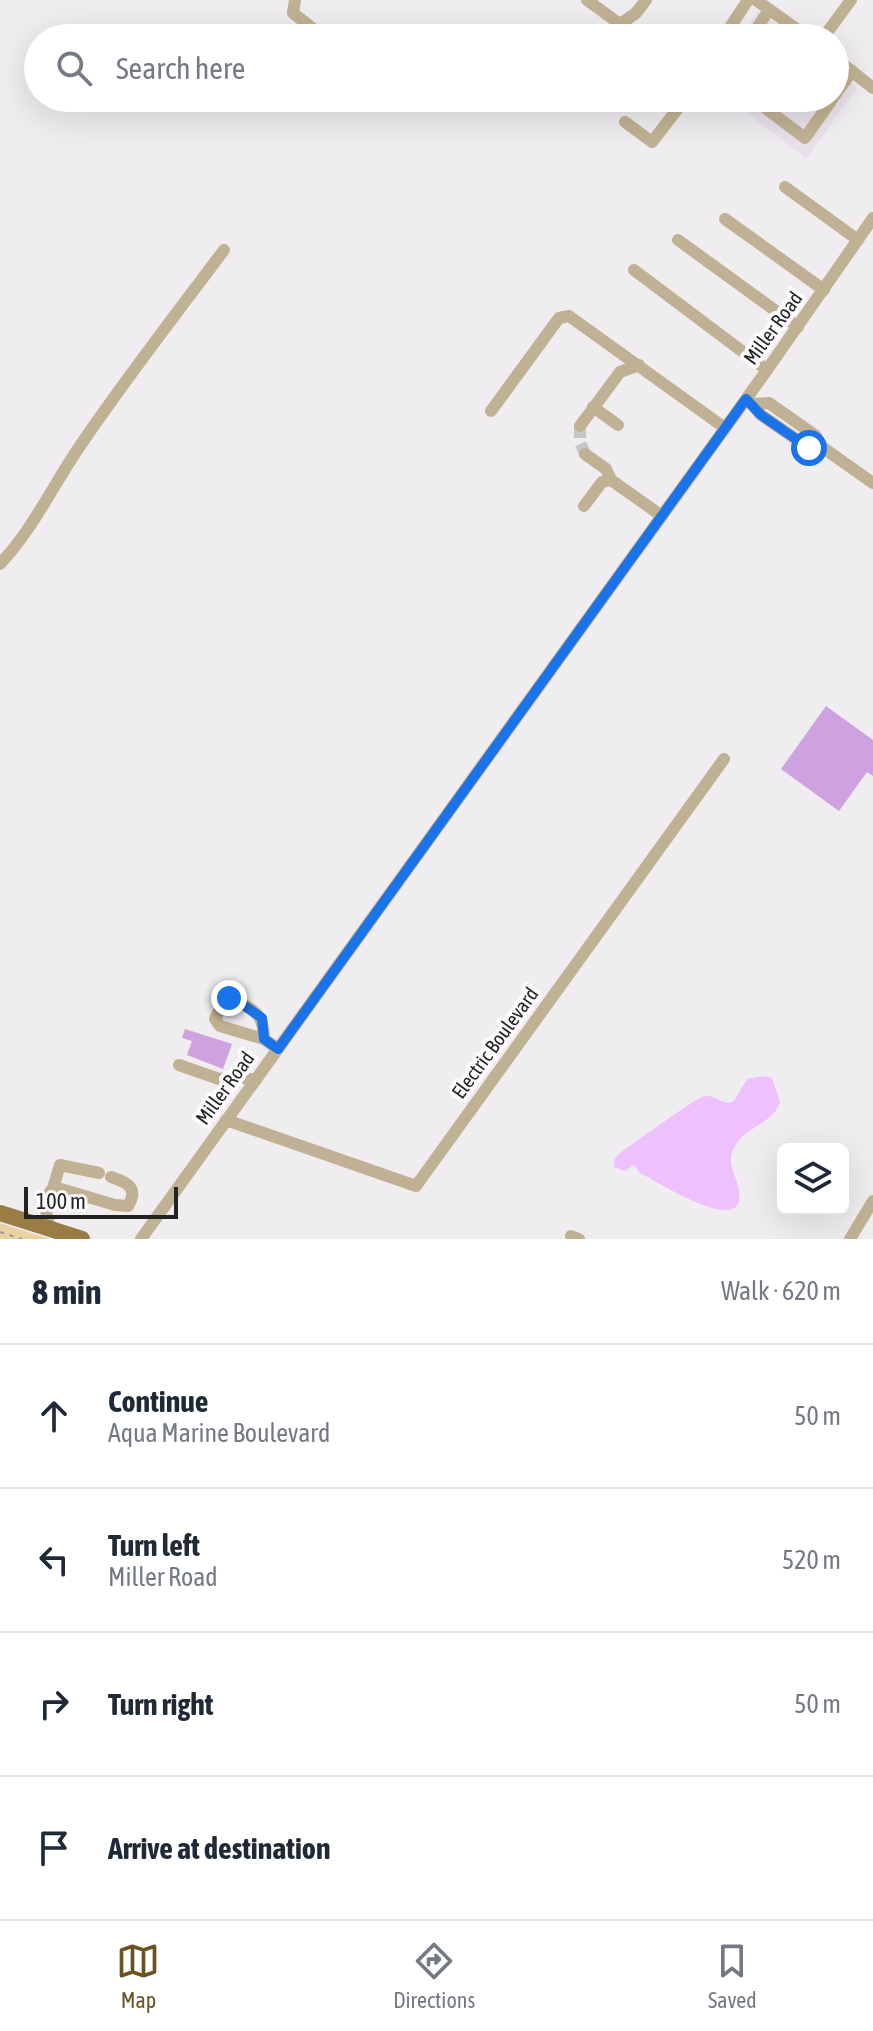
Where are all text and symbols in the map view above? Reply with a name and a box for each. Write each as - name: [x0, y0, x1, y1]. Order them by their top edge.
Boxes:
- search box: [24, 24, 849, 112]
- icon: search: [52, 46, 96, 90]
- text: Search here: [116, 51, 245, 85]
- street label: Miller Road: [739, 287, 807, 369]
- route start: [791, 430, 827, 466]
- route end: [211, 980, 247, 1016]
- street label: Electric Boulevard: [447, 983, 543, 1103]
- street label: Miller Road: [191, 1047, 259, 1129]
- map controls: [777, 1143, 849, 1215]
- button: layers: [777, 1143, 849, 1215]
- scale bar: [24, 1183, 178, 1219]
- text: 100 m: [36, 1188, 86, 1214]
- text: 8 min: [32, 1272, 101, 1311]
- text: Walk · 620 m: [721, 1276, 841, 1306]
- text: Continue: [108, 1384, 208, 1418]
- icon: ahead: [32, 1394, 76, 1438]
- text: 50 m: [794, 1401, 841, 1431]
- text: Aqua Marine Boulevard: [108, 1418, 330, 1448]
- text: Turn left: [108, 1528, 200, 1562]
- icon: left: [32, 1538, 76, 1582]
- text: 520 m: [782, 1545, 841, 1575]
- text: Miller Road: [108, 1562, 218, 1592]
- icon: right: [32, 1682, 76, 1726]
- text: Turn right: [108, 1687, 214, 1721]
- text: 50 m: [794, 1689, 841, 1719]
- icon: arrive: [32, 1826, 76, 1870]
- text: Arrive at destination: [108, 1831, 330, 1865]
- tab: Map: [116, 1939, 160, 2013]
- tab: Directions: [393, 1939, 475, 2013]
- tab: Saved: [708, 1939, 757, 2013]

